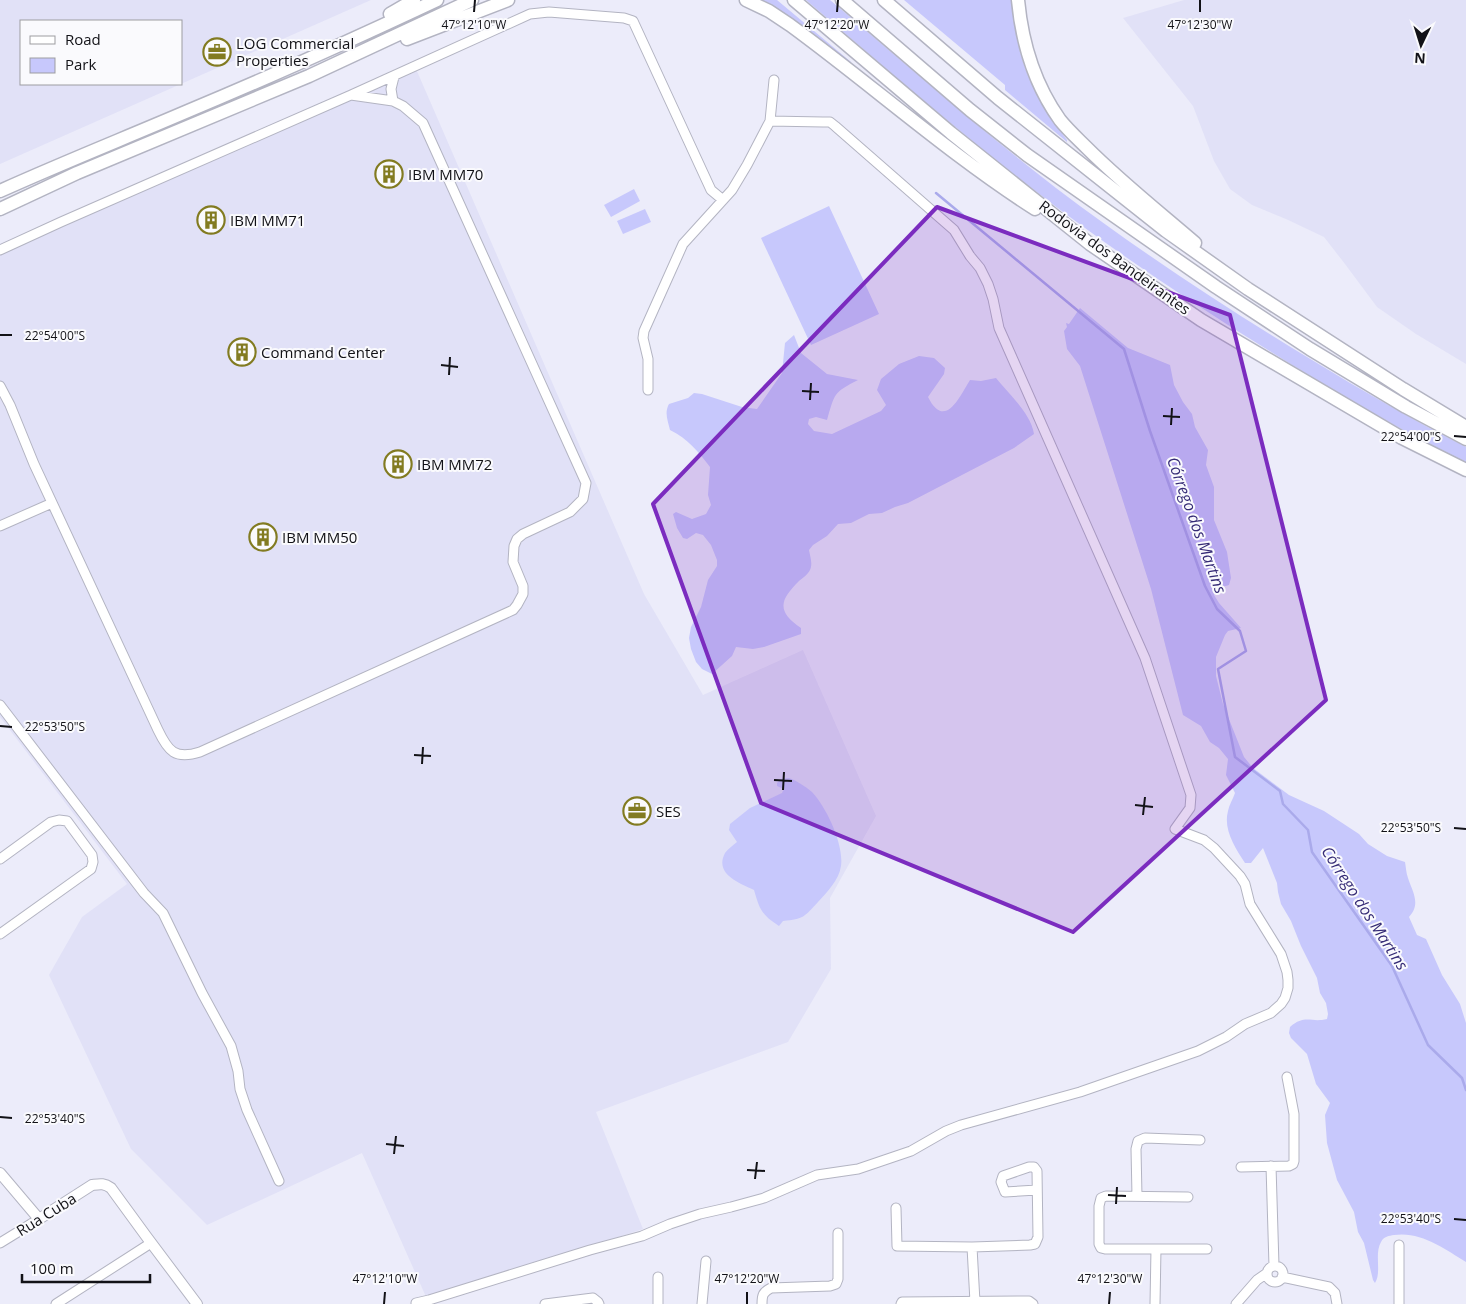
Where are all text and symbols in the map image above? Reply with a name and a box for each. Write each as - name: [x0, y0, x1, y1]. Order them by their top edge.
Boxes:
- text: 47°12'10"W: [442, 16, 506, 33]
- text: 47°12'20"W: [805, 16, 869, 33]
- text: 47°12'30"W: [1168, 16, 1232, 33]
- legend: [20, 20, 182, 85]
- north arrow: [1396, 20, 1446, 70]
- text: Road: [65, 29, 101, 49]
- place label: LOG Commercial Properties: [236, 33, 354, 70]
- office icon: LOG Commercial Properties: [202, 37, 232, 67]
- text: N: [1414, 49, 1426, 68]
- text: Park: [65, 54, 96, 74]
- building icon: IBM MM70: [374, 159, 404, 189]
- place label: IBM MM70: [408, 164, 483, 184]
- street label: Rodovia dos Bandeirantes: [1035, 195, 1195, 319]
- building icon: IBM MM71: [196, 205, 226, 235]
- place label: IBM MM71: [230, 210, 305, 230]
- text: 22°54'00"S: [25, 327, 85, 344]
- building icon: Command Center: [227, 337, 257, 367]
- place label: Command Center: [261, 342, 385, 362]
- text: 22°54'00"S: [1381, 428, 1441, 445]
- building icon: IBM MM72: [383, 449, 413, 479]
- place label: IBM MM72: [417, 454, 492, 474]
- water label: Córrego dos Martins: [1162, 454, 1232, 597]
- building icon: IBM MM50: [248, 522, 278, 552]
- place label: IBM MM50: [282, 527, 357, 547]
- text: 22°53'50"S: [25, 718, 85, 735]
- office icon: SES: [622, 796, 652, 826]
- place label: SES: [656, 801, 681, 821]
- text: 22°53'50"S: [1381, 819, 1441, 836]
- water label: Córrego dos Martins: [1317, 842, 1413, 974]
- text: 22°53'40"S: [25, 1110, 85, 1127]
- street label: Rua Cuba: [12, 1188, 80, 1240]
- text: 22°53'40"S: [1381, 1210, 1441, 1227]
- scale bar: [22, 1252, 150, 1284]
- text: 100 m: [30, 1258, 74, 1278]
- text: 47°12'10"W: [353, 1270, 417, 1287]
- text: 47°12'20"W: [715, 1270, 779, 1287]
- text: 47°12'30"W: [1078, 1270, 1142, 1287]

